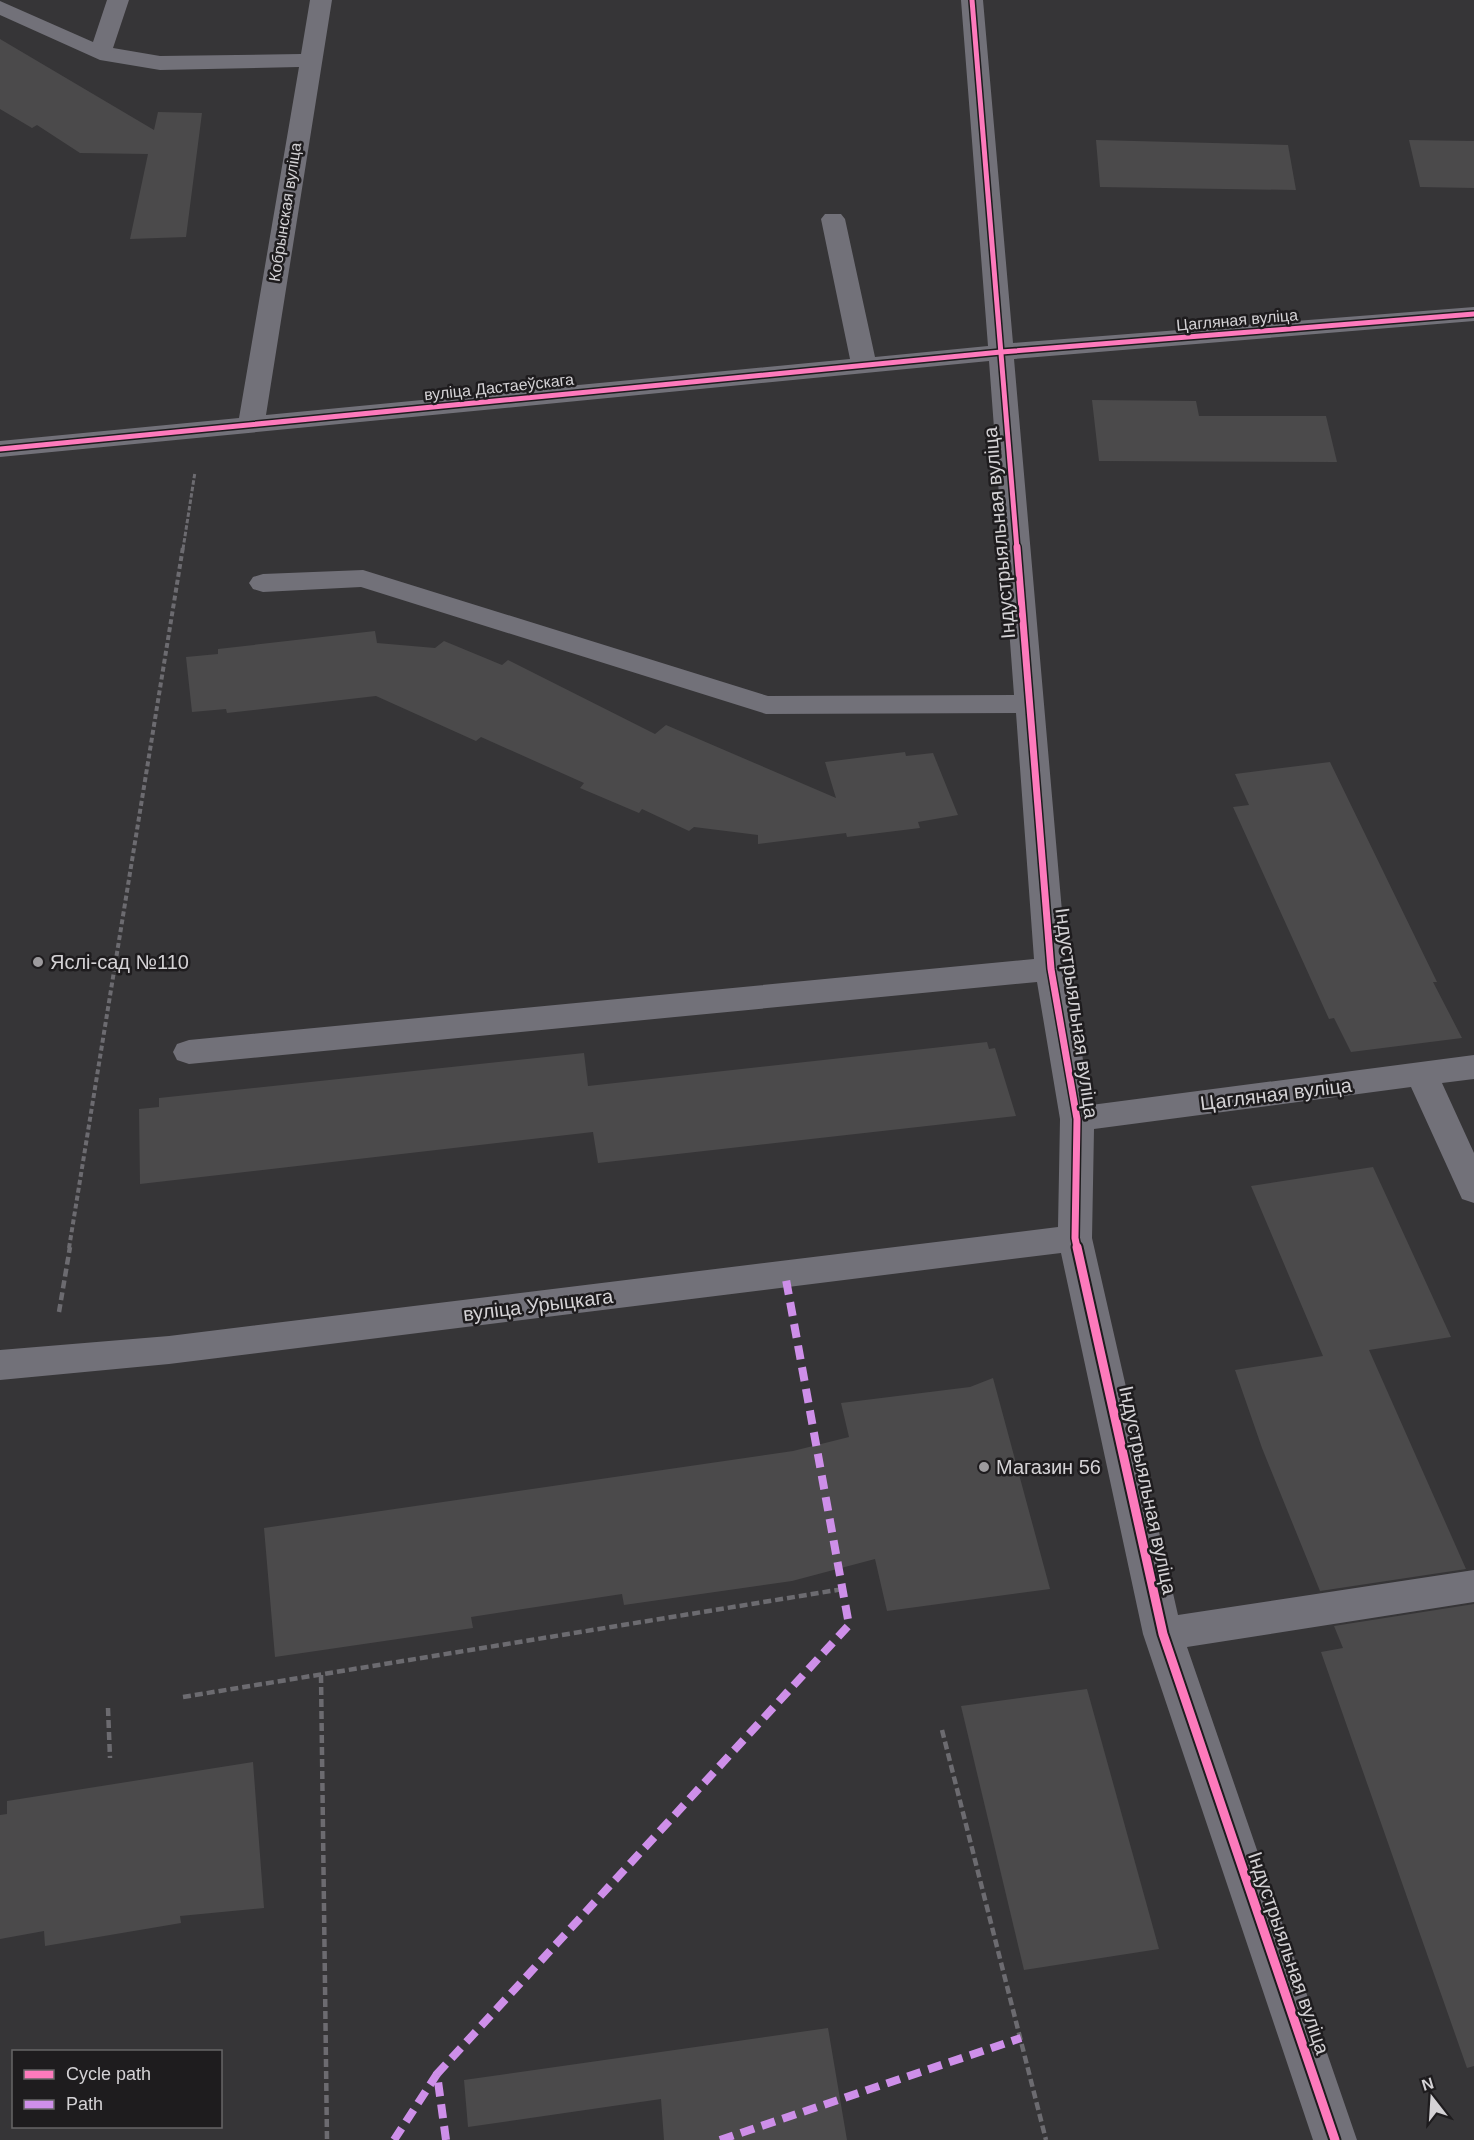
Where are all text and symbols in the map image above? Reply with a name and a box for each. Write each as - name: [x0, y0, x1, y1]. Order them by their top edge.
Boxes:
- street label: Кобрынская вуліца: [266, 141, 304, 283]
- street label: Цагляная вуліца: [1175, 306, 1299, 334]
- street label: вуліца Дастаеўскага: [423, 371, 575, 403]
- street label: Індустрыяльная вуліца: [979, 425, 1019, 640]
- street label: Індустрыяльная вуліца: [1051, 906, 1103, 1121]
- place label: Яслі-сад №110: [50, 951, 189, 973]
- marker: Яслі-сад №110: [31, 955, 45, 969]
- street label: Цагляная вуліца: [1199, 1074, 1354, 1114]
- street label: вуліца Урыцкага: [462, 1285, 615, 1325]
- street label: Індустрыяльная вуліца: [1115, 1384, 1181, 1597]
- place label: Магазин 56: [996, 1456, 1101, 1478]
- marker: Магазин 56: [977, 1460, 991, 1474]
- street label: Індустрыяльная вуліца: [1244, 1849, 1334, 2058]
- legend: [12, 2050, 222, 2128]
- text: Cycle path: [66, 2064, 151, 2084]
- north arrow: [1402, 2068, 1462, 2128]
- text: N: [1420, 2074, 1436, 2094]
- text: Path: [66, 2094, 103, 2114]

